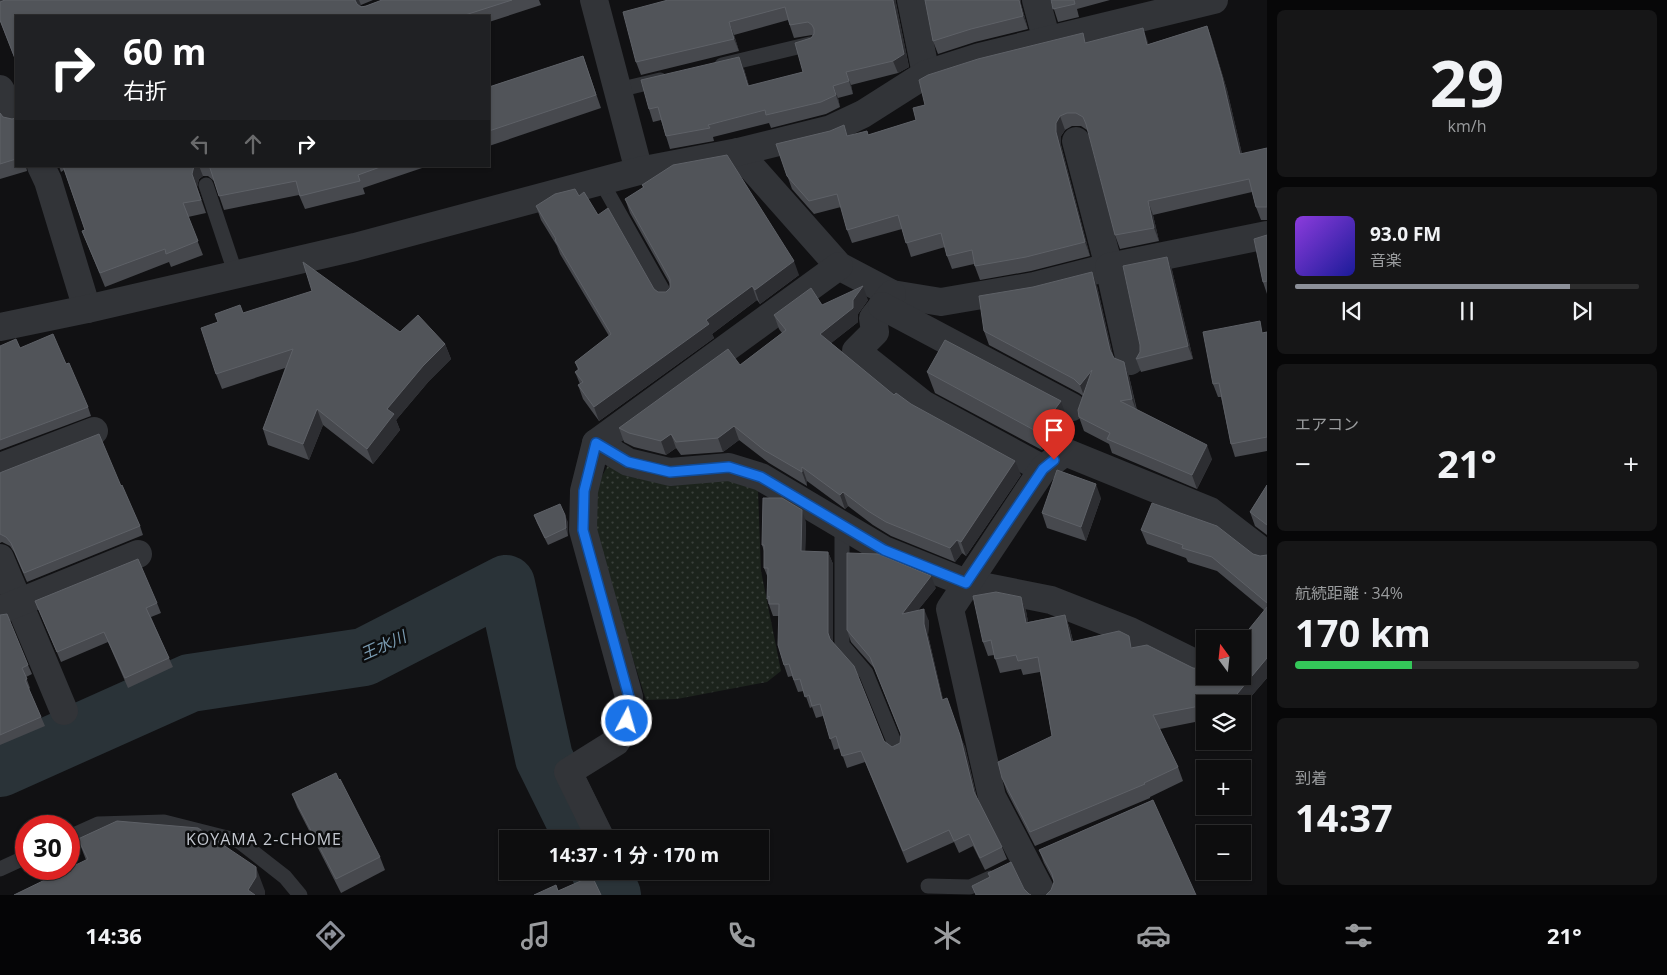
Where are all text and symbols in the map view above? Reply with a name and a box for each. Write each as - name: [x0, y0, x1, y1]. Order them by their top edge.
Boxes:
- text: 60 m: [123, 28, 206, 75]
- icon: right: [40, 35, 105, 100]
- text: 29: [1430, 38, 1504, 126]
- text: 右折: [123, 75, 167, 105]
- text: km/h: [1448, 115, 1486, 137]
- icon: left: [186, 130, 214, 158]
- icon: ahead: [239, 130, 267, 158]
- icon: right: [292, 130, 320, 158]
- text: 93.0 FM: [1370, 221, 1441, 247]
- text: 音楽: [1370, 249, 1402, 271]
- icon: previous: [1338, 297, 1366, 325]
- icon: pause: [1453, 297, 1481, 325]
- icon: next: [1568, 297, 1596, 325]
- pin: [1033, 409, 1075, 460]
- text: エアコン: [1295, 413, 1359, 435]
- icon: arrive: [1040, 416, 1068, 444]
- text: 21°: [1437, 437, 1497, 489]
- text: −: [1295, 444, 1311, 482]
- text: +: [1623, 444, 1639, 482]
- text: 航続距離 · 34%: [1295, 582, 1403, 604]
- text: 170 km: [1295, 606, 1431, 658]
- water label: 王水川: [357, 624, 411, 665]
- north arrow: [1196, 630, 1251, 685]
- map controls: [1196, 630, 1251, 880]
- position arrow: [600, 694, 652, 746]
- button: layers: [1196, 695, 1251, 750]
- button: +: [1196, 760, 1251, 815]
- text: 到着: [1295, 767, 1327, 789]
- text: 14:37: [1295, 791, 1393, 843]
- speed limit sign: 30: [15, 815, 80, 880]
- button: −: [1196, 825, 1251, 880]
- district label: KOYAMA 2-CHOME: [186, 828, 342, 850]
- text: 14:37 · 1 分 · 170 m: [549, 842, 719, 868]
- icon: directions: [313, 918, 348, 953]
- icon: music: [518, 918, 553, 953]
- icon: phone: [724, 918, 759, 953]
- icon: climate: [930, 918, 965, 953]
- icon: car: [1136, 918, 1171, 953]
- icon: filters: [1341, 918, 1376, 953]
- text: 14:36: [85, 920, 142, 950]
- text: 21°: [1547, 920, 1582, 950]

